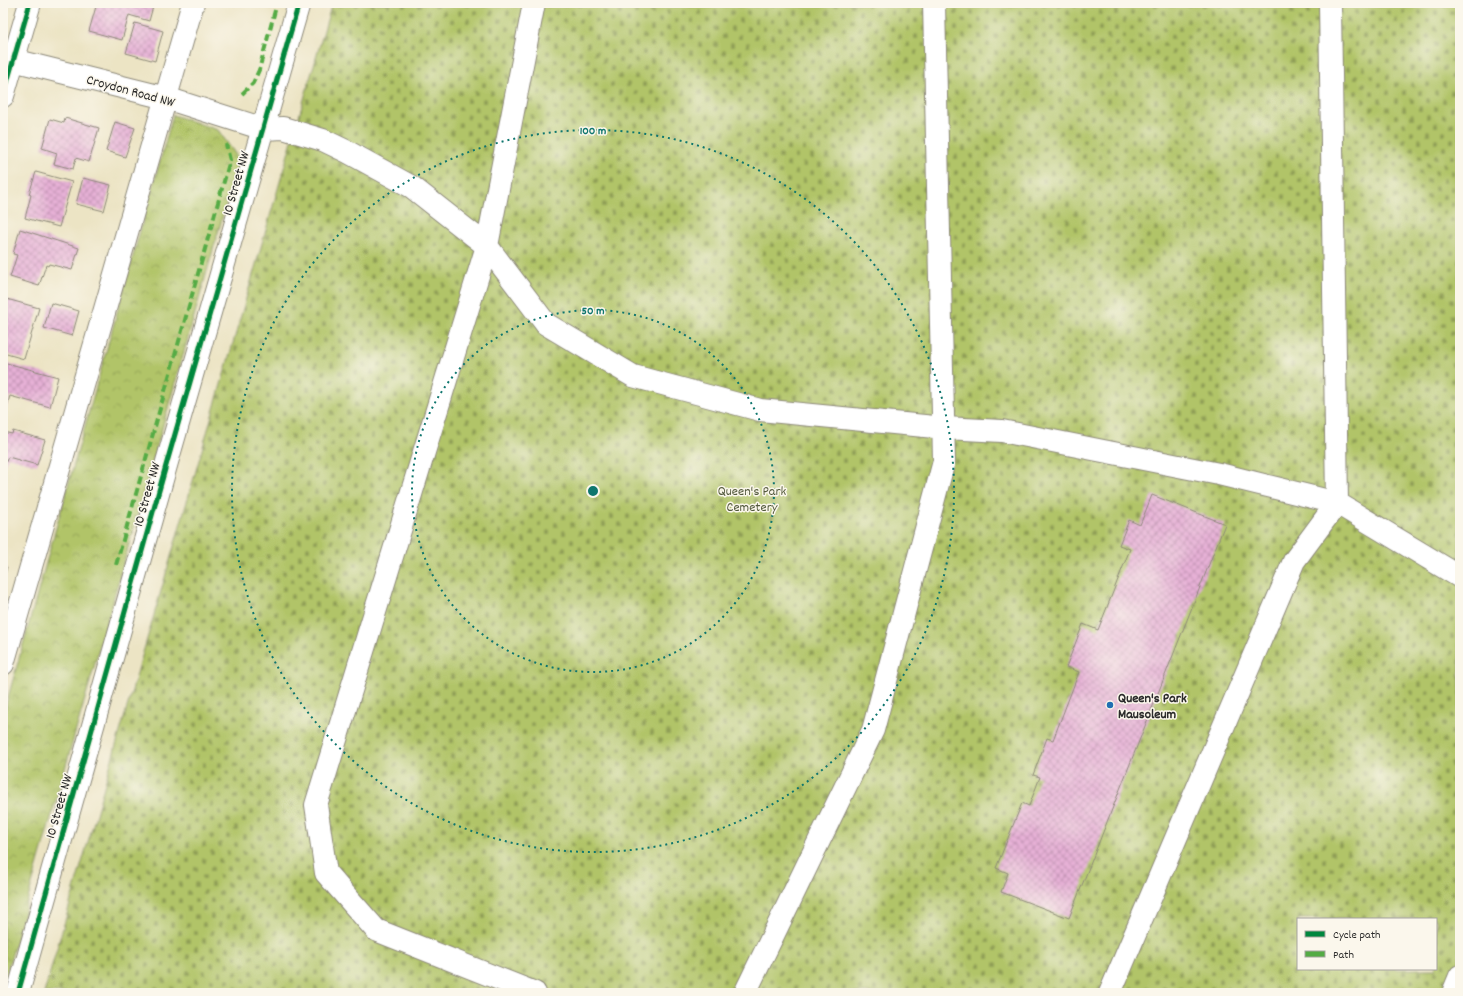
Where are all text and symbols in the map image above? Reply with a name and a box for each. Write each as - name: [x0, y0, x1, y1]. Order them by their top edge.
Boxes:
- street label: Croydon Road NW: [84, 71, 178, 114]
- text: 100 m: [580, 123, 606, 140]
- street label: 10 Street NW: [218, 148, 256, 218]
- text: 50 m: [581, 303, 605, 320]
- street label: 10 Street NW: [129, 459, 167, 529]
- park label: Queen's Park Cemetery: [718, 482, 787, 518]
- centre of rings: [586, 484, 600, 498]
- place label: Queen's Park Mausoleum: [1118, 689, 1187, 725]
- marker: Queen's Park Mausoleum: [1105, 700, 1115, 710]
- street label: 10 Street NW: [41, 771, 79, 841]
- legend: [1297, 918, 1437, 970]
- text: Cycle path: [1333, 927, 1381, 944]
- text: Path: [1333, 947, 1354, 964]

